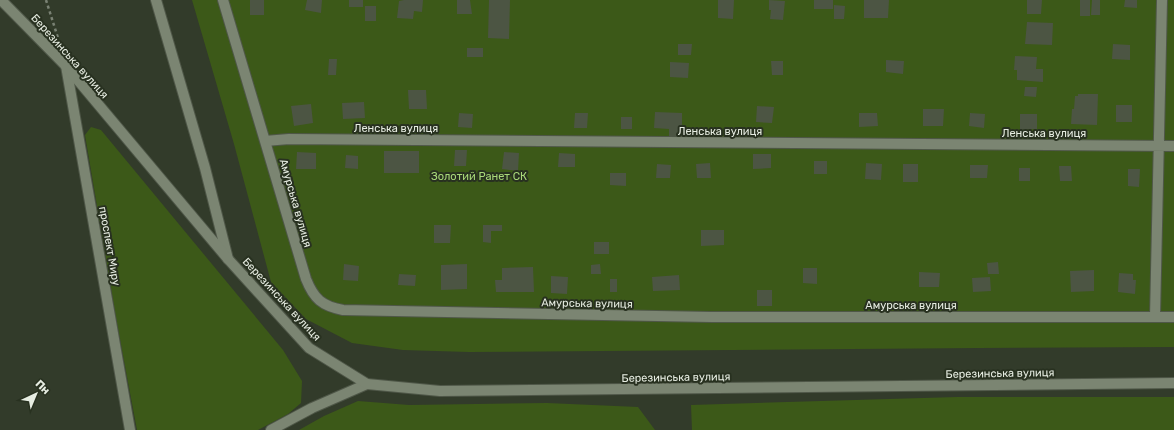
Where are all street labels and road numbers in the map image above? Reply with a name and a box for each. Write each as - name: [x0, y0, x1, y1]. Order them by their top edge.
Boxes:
- street label: Березинська вулиця: [28, 12, 111, 101]
- street label: Ленська вулиця: [354, 122, 438, 135]
- street label: Ленська вулиця: [678, 125, 762, 138]
- street label: Ленська вулиця: [1002, 127, 1086, 140]
- street label: Амурська вулиця: [277, 157, 314, 249]
- street label: проспект Миру: [96, 205, 123, 287]
- street label: Березинська вулиця: [240, 255, 324, 344]
- street label: Амурська вулиця: [541, 296, 633, 311]
- street label: Амурська вулиця: [865, 299, 957, 312]
- street label: Березинська вулиця: [945, 366, 1055, 381]
- street label: Березинська вулиця: [621, 370, 731, 385]

